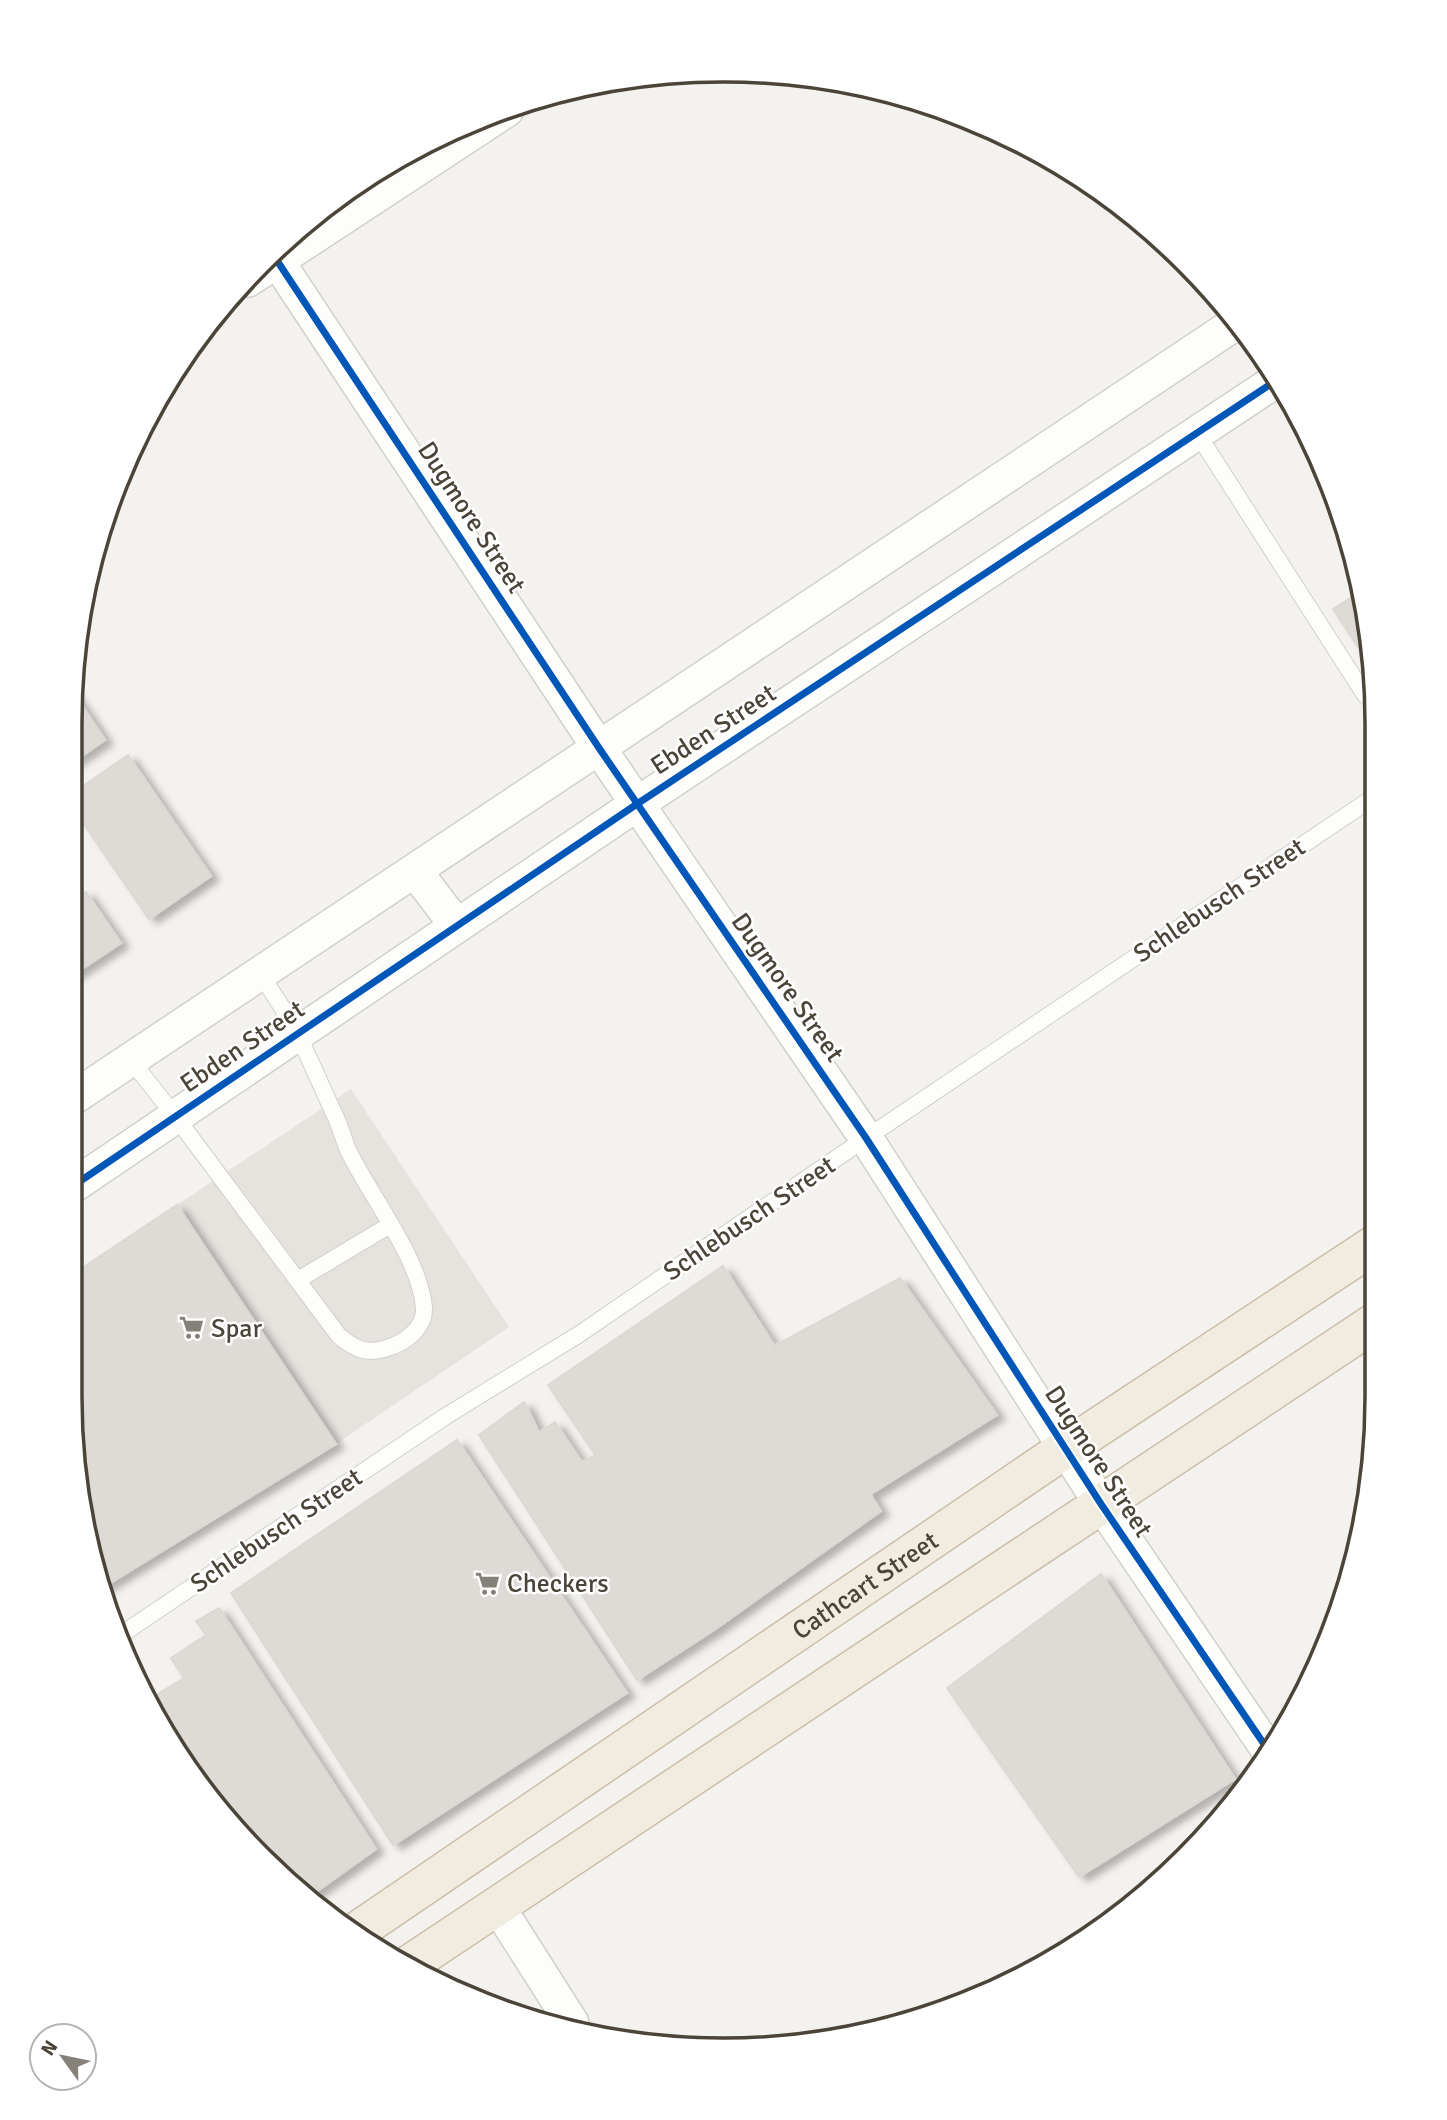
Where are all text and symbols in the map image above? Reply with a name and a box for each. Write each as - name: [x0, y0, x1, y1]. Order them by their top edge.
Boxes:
- street label: Dugmore Street: [410, 436, 532, 599]
- street label: Ebden Street: [645, 678, 782, 782]
- street label: Schlebusch Street: [1128, 832, 1312, 970]
- street label: Dugmore Street: [724, 907, 850, 1068]
- street label: Ebden Street: [174, 994, 311, 1100]
- street label: Schlebusch Street: [658, 1150, 842, 1288]
- place label: Spar: [211, 1313, 262, 1345]
- supermarket icon: Spar: [177, 1314, 205, 1342]
- street label: Dugmore Street: [1037, 1380, 1159, 1543]
- street label: Schlebusch Street: [185, 1462, 369, 1600]
- street label: Cathcart Street: [786, 1525, 945, 1647]
- place label: Checkers: [507, 1568, 609, 1600]
- supermarket icon: Checkers: [473, 1569, 501, 1597]
- north arrow: [28, 2022, 98, 2092]
- text: N: [36, 2036, 63, 2060]

